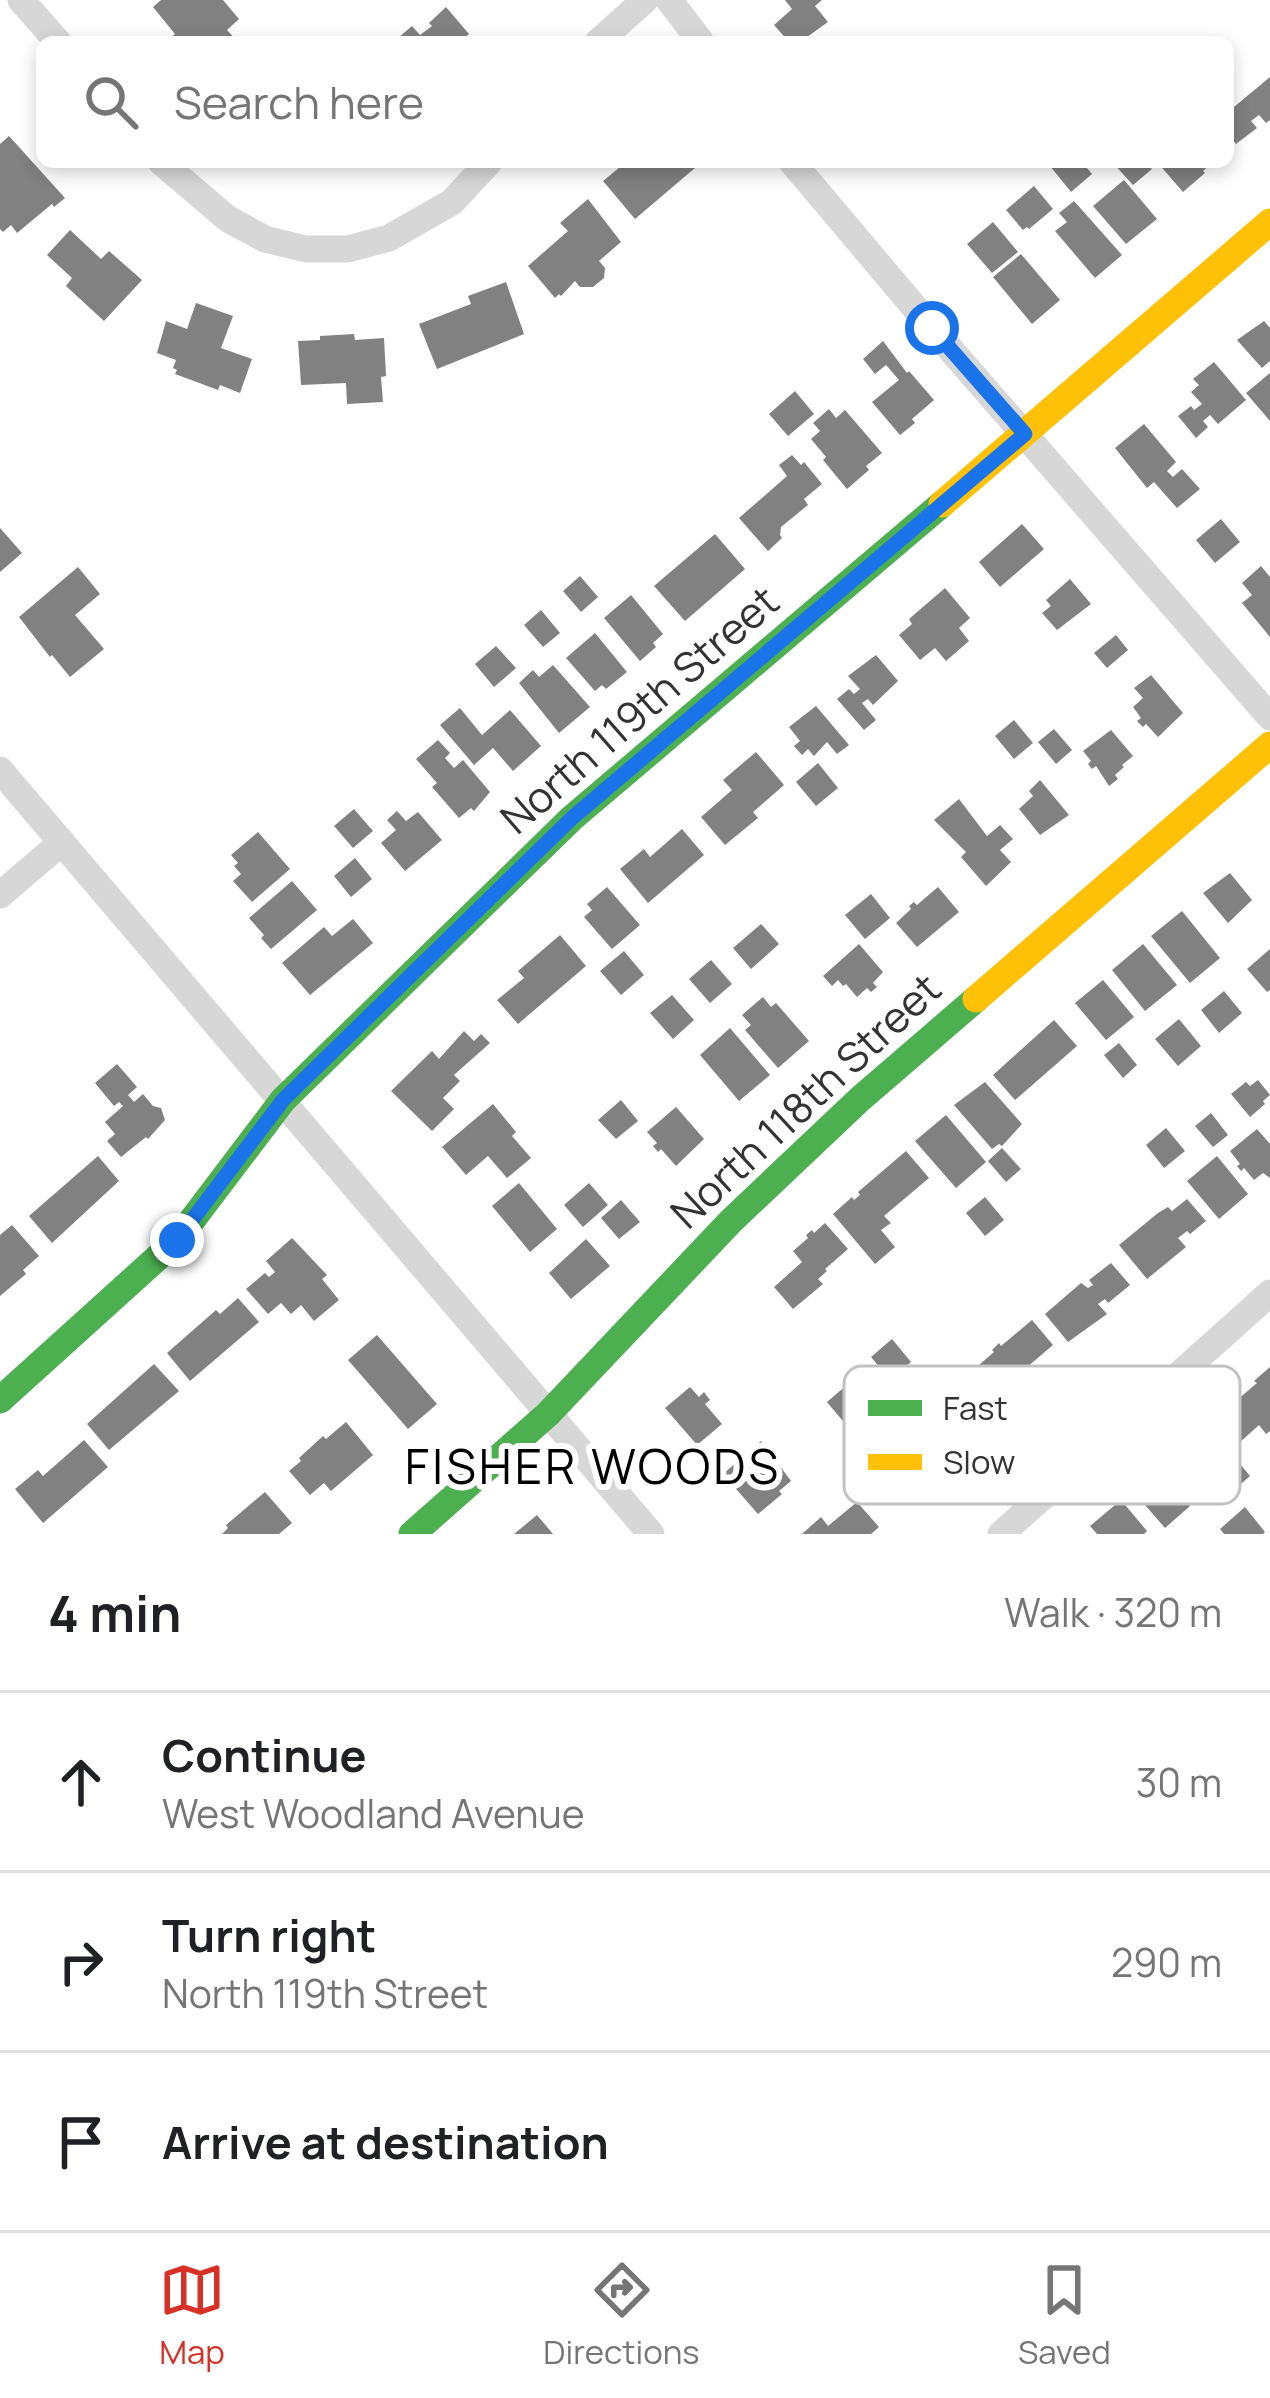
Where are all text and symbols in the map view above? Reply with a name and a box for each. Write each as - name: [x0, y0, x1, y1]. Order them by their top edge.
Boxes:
- search box: [36, 36, 1234, 168]
- icon: search: [78, 69, 144, 135]
- text: Search here: [174, 71, 424, 133]
- route start: [905, 301, 959, 355]
- street label: North 119th Street: [487, 572, 791, 846]
- street label: North 118th Street: [657, 960, 953, 1240]
- route end: [150, 1213, 204, 1267]
- legend: [844, 1366, 1240, 1504]
- text: Fast: [943, 1385, 1008, 1430]
- district label: FISHER WOODS: [405, 1433, 781, 1498]
- text: Slow: [943, 1439, 1015, 1484]
- text: 4 min: [48, 1578, 181, 1647]
- text: Walk · 320 m: [1004, 1585, 1222, 1639]
- text: Continue: [162, 1724, 367, 1786]
- icon: ahead: [48, 1749, 114, 1815]
- text: 30 m: [1136, 1755, 1222, 1809]
- text: West Woodland Avenue: [162, 1786, 584, 1840]
- text: Turn right: [162, 1904, 376, 1966]
- icon: right: [48, 1929, 114, 1995]
- text: 290 m: [1111, 1935, 1222, 1989]
- text: North 119th Street: [162, 1966, 488, 2020]
- icon: arrive: [48, 2109, 114, 2175]
- text: Arrive at destination: [162, 2111, 609, 2173]
- tab: Map: [159, 2257, 225, 2374]
- tab: Directions: [543, 2257, 700, 2374]
- tab: Saved: [1018, 2257, 1111, 2374]

